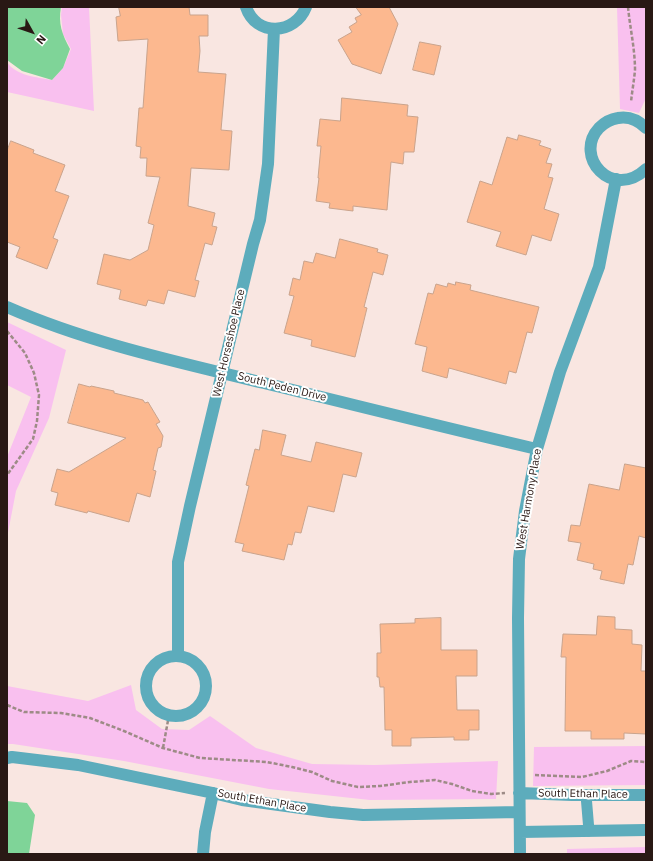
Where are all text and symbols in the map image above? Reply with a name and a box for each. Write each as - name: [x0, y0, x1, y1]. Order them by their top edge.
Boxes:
- north arrow: [12, 12, 52, 52]
- text: N: [33, 32, 49, 47]
- street label: West Horseshoe Place: [210, 288, 248, 398]
- street label: South Peden Drive: [236, 370, 328, 404]
- street label: West Harmony Place: [514, 448, 544, 550]
- street label: South Ethan Place: [217, 787, 307, 815]
- street label: South Ethan Place: [538, 787, 628, 801]

